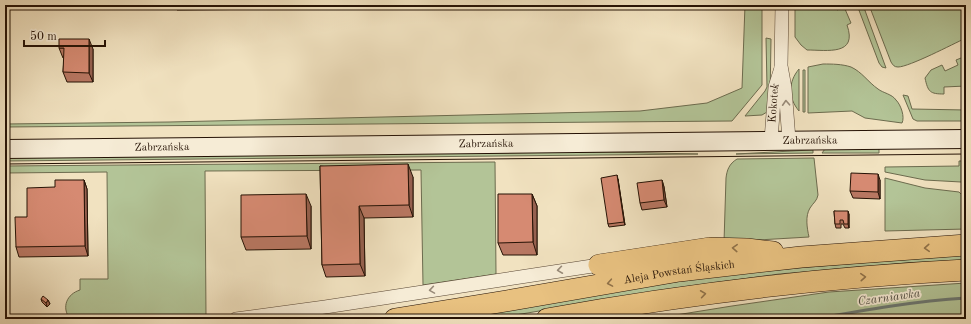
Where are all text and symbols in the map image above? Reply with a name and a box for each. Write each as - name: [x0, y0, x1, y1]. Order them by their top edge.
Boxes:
- scale bar: [24, 22, 105, 48]
- text: 50 m: [30, 30, 57, 43]
- street label: Kokotek: [767, 82, 781, 123]
- one-way arrow: [782, 100, 791, 106]
- street label: Zabrzańska: [782, 135, 838, 146]
- street label: Zabrzańska: [458, 138, 514, 150]
- street label: Zabrzańska: [134, 142, 190, 153]
- one-way arrow: [924, 243, 930, 252]
- one-way arrow: [732, 244, 738, 252]
- street label: Aleja Powstań Śląskich: [623, 259, 735, 286]
- one-way arrow: [557, 265, 563, 274]
- one-way arrow: [860, 272, 866, 281]
- one-way arrow: [607, 279, 613, 287]
- one-way arrow: [429, 285, 435, 294]
- water label: Czarniawka: [857, 288, 922, 308]
- one-way arrow: [699, 290, 706, 299]

